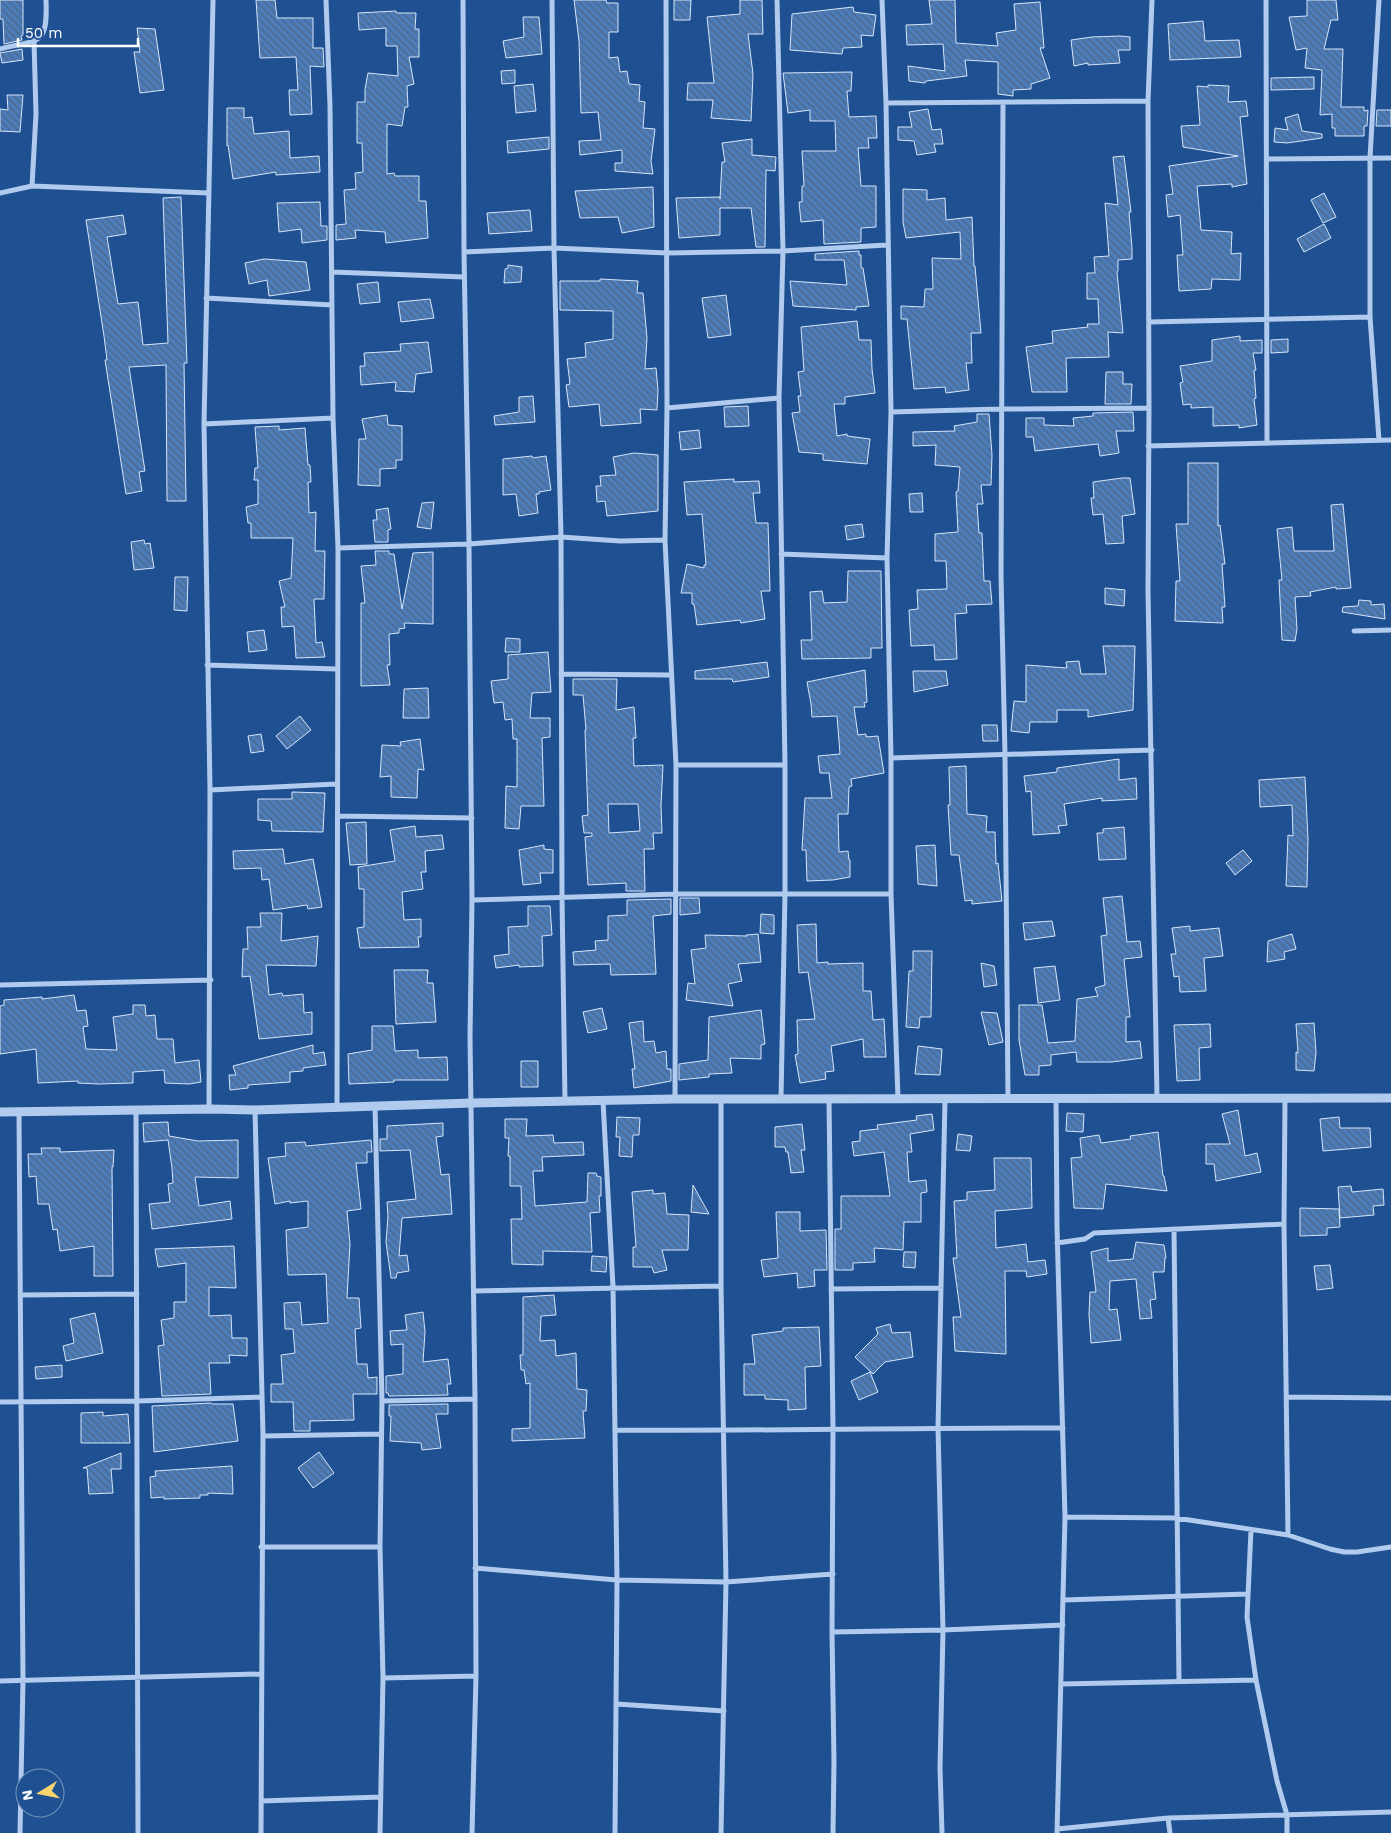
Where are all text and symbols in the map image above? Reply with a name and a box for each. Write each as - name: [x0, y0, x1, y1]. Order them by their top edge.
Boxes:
- scale bar: [18, 15, 138, 47]
- text: 50 m: [25, 24, 62, 42]
- north arrow: [15, 1768, 65, 1818]
- text: N: [18, 1789, 36, 1802]

